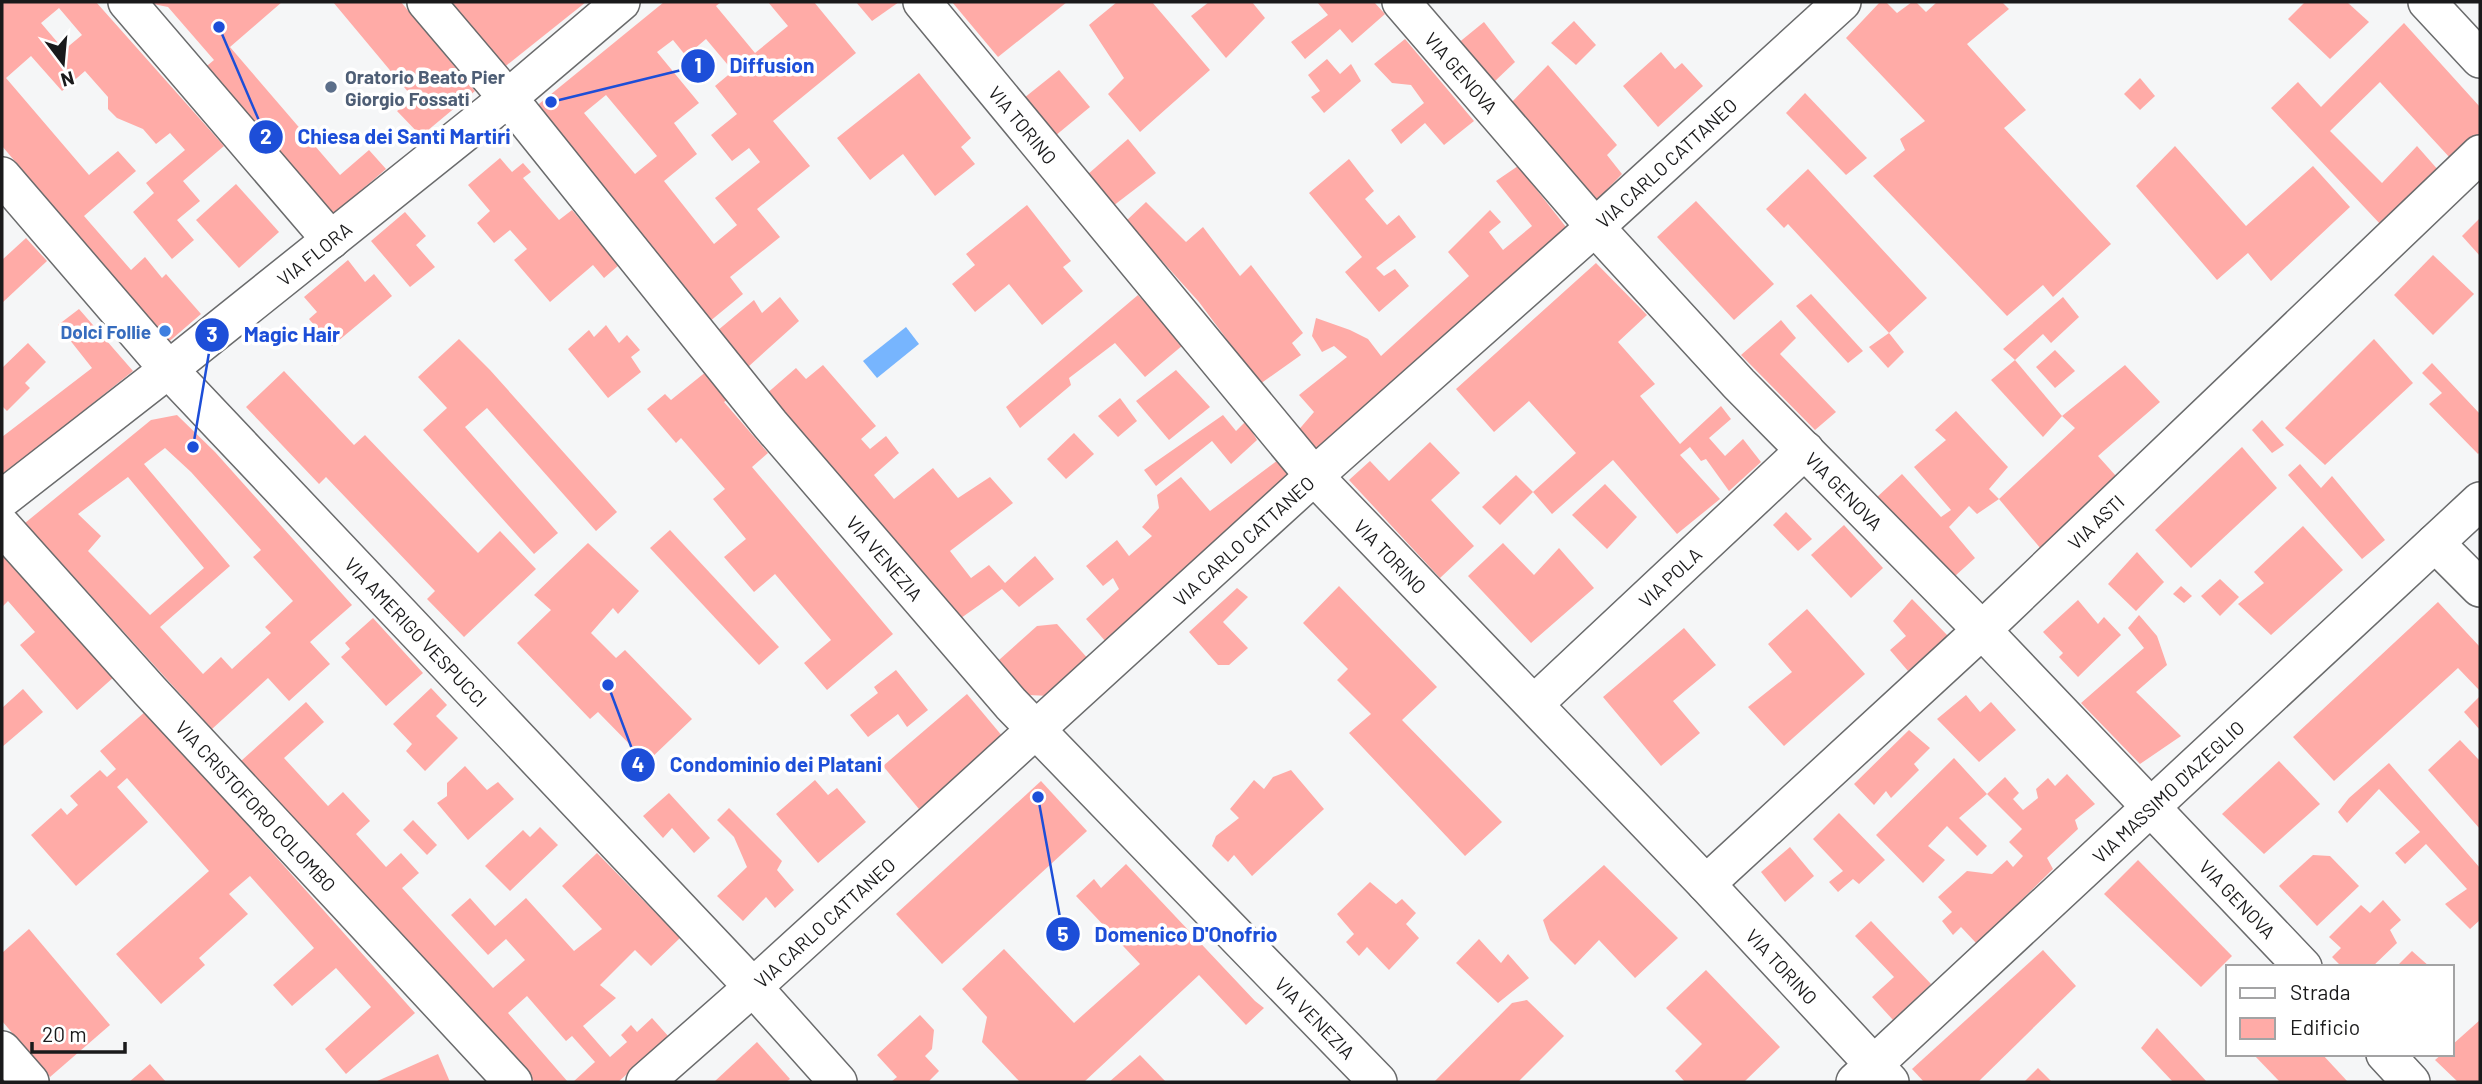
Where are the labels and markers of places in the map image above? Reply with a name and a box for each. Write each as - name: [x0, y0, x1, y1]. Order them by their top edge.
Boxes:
- callout: Diffusion: [680, 45, 829, 87]
- place label: Oratorio Beato Pier Giorgio Fossati: [345, 65, 506, 110]
- marker: Oratorio Beato Pier Giorgio Fossati: [323, 79, 339, 95]
- callout: Chiesa dei Santi Martiri: [249, 116, 525, 158]
- callout: Magic Hair: [195, 314, 354, 356]
- place label: Dolci Follie: [61, 320, 151, 343]
- marker: Dolci Follie: [157, 323, 173, 339]
- callout: Condominio dei Platani: [621, 744, 896, 786]
- callout: Domenico D'Onofrio: [1045, 913, 1292, 955]

